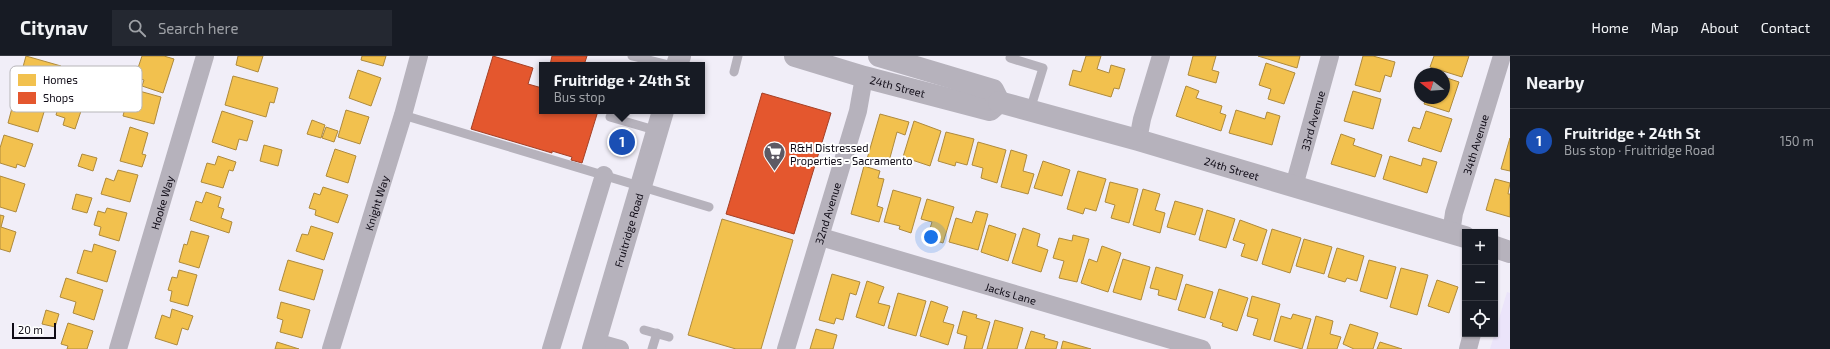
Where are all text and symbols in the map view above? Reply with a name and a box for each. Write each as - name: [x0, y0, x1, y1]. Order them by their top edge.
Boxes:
- search box: [112, 10, 392, 46]
- text: Citynav: [20, 16, 88, 39]
- icon: search: [126, 17, 148, 39]
- text: Search here: [158, 19, 238, 37]
- text: Home: [1592, 19, 1629, 36]
- text: Map: [1651, 19, 1679, 36]
- text: About: [1701, 19, 1739, 36]
- text: Contact: [1761, 19, 1810, 36]
- popup: [539, 62, 705, 114]
- legend: [10, 66, 142, 112]
- north arrow: [1414, 68, 1450, 104]
- text: Fruitridge + 24th St: [554, 71, 690, 89]
- street label: 24th Street: [869, 72, 927, 99]
- text: Nearby: [1526, 72, 1584, 92]
- text: Homes: [43, 73, 78, 86]
- text: Bus stop: [554, 89, 605, 105]
- street label: 33rd Avenue: [1298, 89, 1327, 152]
- text: Shops: [43, 91, 74, 104]
- street label: 34th Avenue: [1460, 112, 1490, 176]
- text: Fruitridge + 24th St: [1564, 124, 1700, 142]
- pin: 1: [609, 127, 635, 157]
- text: 1: [1536, 133, 1542, 149]
- text: 150 m: [1780, 133, 1814, 149]
- supermarket icon: R&H Distressed Properties - Sacramento: [761, 140, 787, 173]
- place label: R&H Distressed Properties - Sacramento: [790, 141, 912, 167]
- text: Bus stop · Fruitridge Road: [1564, 142, 1715, 158]
- street label: 24th Street: [1203, 154, 1261, 182]
- street label: Hooke Way: [147, 174, 176, 231]
- street label: Knight Way: [361, 174, 391, 232]
- street label: 32nd Avenue: [812, 180, 843, 246]
- street label: Fruitridge Road: [611, 191, 645, 269]
- your location: [921, 227, 941, 247]
- map controls: [1462, 229, 1498, 337]
- button: +: [1462, 229, 1498, 265]
- button: −: [1462, 265, 1498, 301]
- street label: Jacks Lane: [984, 279, 1038, 307]
- button: locate: [1462, 301, 1498, 337]
- scale bar: [12, 321, 56, 340]
- text: 20 m: [18, 323, 43, 336]

